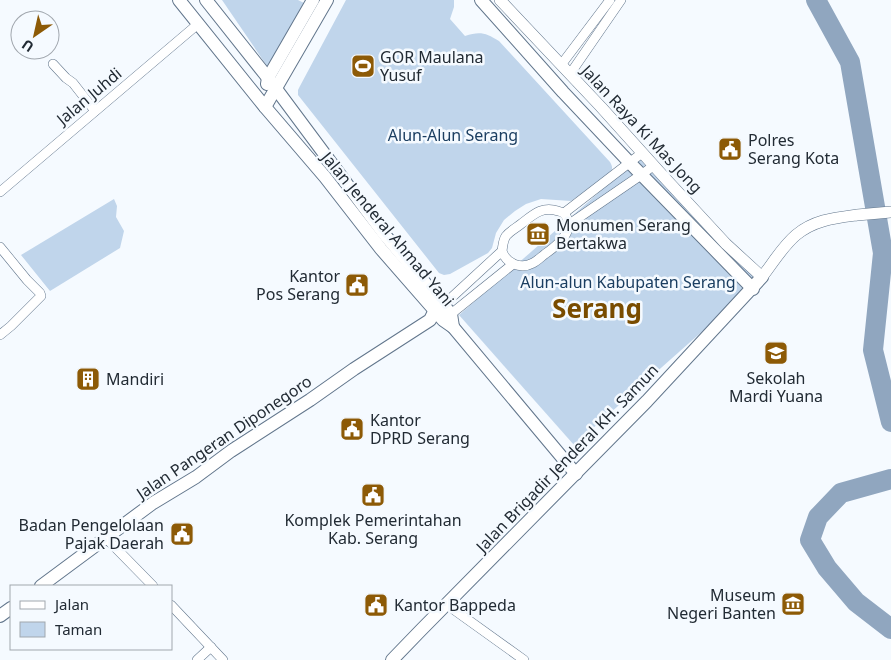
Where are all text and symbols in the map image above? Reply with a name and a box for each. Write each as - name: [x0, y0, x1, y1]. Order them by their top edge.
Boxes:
- north arrow: [10, 10, 60, 60]
- text: U: [18, 35, 37, 57]
- place label: GOR Maulana Yusuf: [380, 46, 484, 86]
- sports icon: GOR Maulana Yusuf: [350, 53, 376, 79]
- street label: Jalan Raya Ki Mas Jong: [575, 59, 707, 198]
- street label: Jalan Juhdi: [50, 62, 126, 131]
- park label: Alun-Alun Serang: [388, 124, 518, 146]
- place label: Polres Serang Kota: [748, 129, 839, 169]
- public building icon: Polres Serang Kota: [717, 136, 743, 162]
- street label: Jalan Jenderal Ahmad Yani: [315, 146, 459, 311]
- place label: Monumen Serang Bertakwa: [556, 214, 691, 254]
- museum icon: Monumen Serang Bertakwa: [525, 221, 551, 247]
- place label: Kantor Pos Serang: [256, 265, 340, 305]
- park label: Alun-alun Kabupaten Serang: [520, 271, 736, 293]
- public building icon: Kantor Pos Serang: [344, 272, 370, 298]
- district label: Serang: [552, 290, 642, 326]
- school or university icon: Sekolah Mardi Yuana: [763, 340, 789, 366]
- street label: Jalan Brigadir Jenderal KH. Samun: [470, 359, 663, 558]
- building icon: Mandiri: [75, 366, 101, 392]
- place label: Sekolah Mardi Yuana: [729, 367, 823, 407]
- place label: Mandiri: [106, 368, 164, 390]
- street label: Jalan Pangeran Diponegoro: [130, 370, 316, 505]
- place label: Kantor DPRD Serang: [370, 409, 470, 449]
- public building icon: Kantor DPRD Serang: [339, 416, 365, 442]
- public building icon: Komplek Pemerintahan Kab. Serang: [360, 482, 386, 508]
- place label: Komplek Pemerintahan Kab. Serang: [284, 509, 462, 549]
- place label: Badan Pengelolaan Pajak Daerah: [19, 514, 164, 554]
- public building icon: Badan Pengelolaan Pajak Daerah: [169, 521, 195, 547]
- place label: Museum Negeri Banten: [667, 584, 776, 624]
- legend: [10, 585, 172, 650]
- museum icon: Museum Negeri Banten: [780, 591, 806, 617]
- public building icon: Kantor Bappeda: [363, 592, 389, 618]
- text: Jalan: [53, 594, 89, 614]
- place label: Kantor Bappeda: [394, 594, 516, 616]
- text: Taman: [55, 619, 102, 639]

